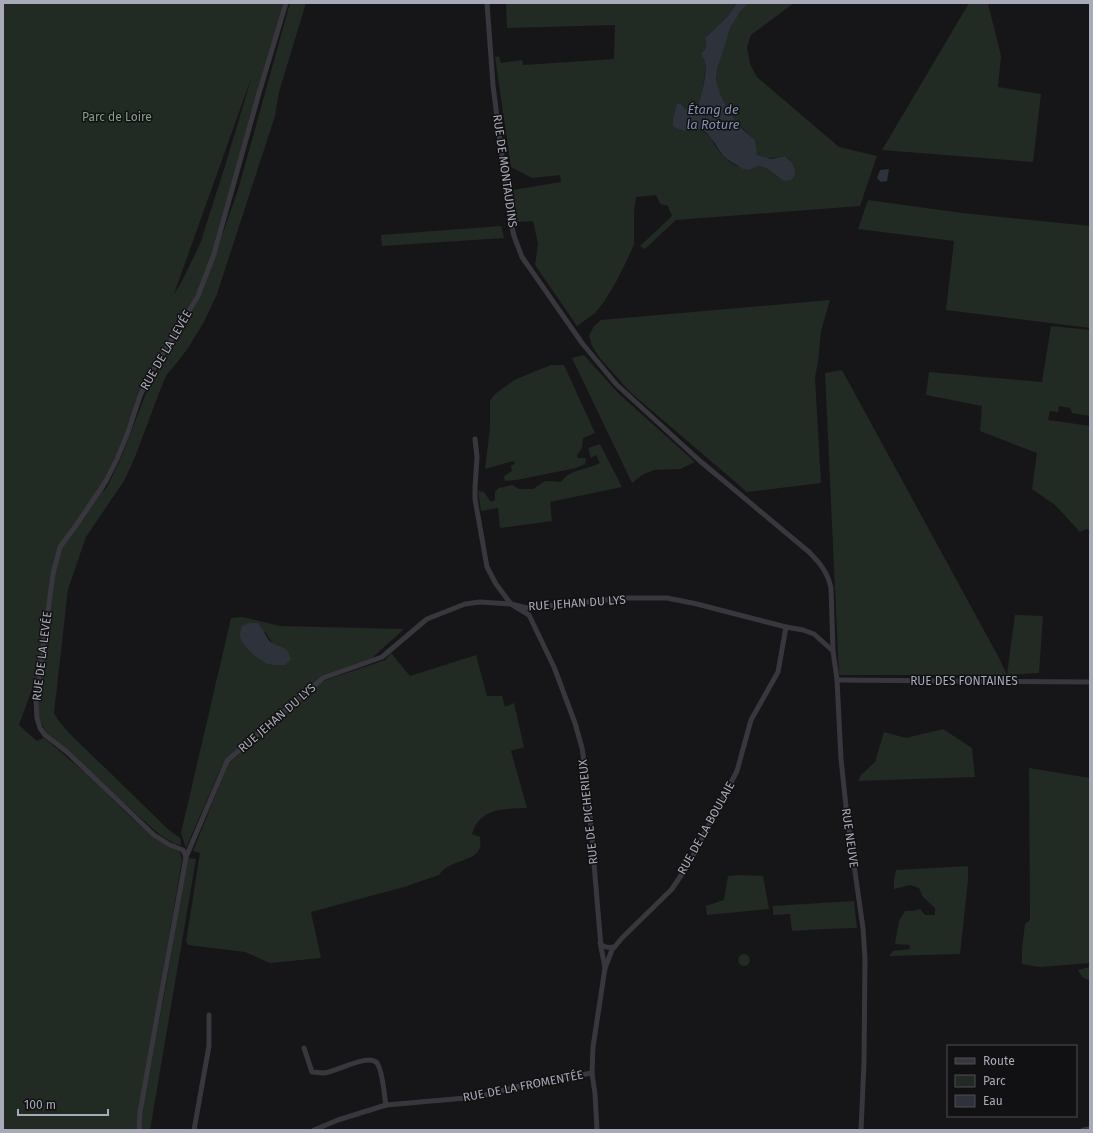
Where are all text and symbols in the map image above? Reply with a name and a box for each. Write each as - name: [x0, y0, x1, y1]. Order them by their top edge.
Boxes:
- water label: Étang de la Roture: [687, 102, 740, 132]
- park label: Parc de Loire: [82, 110, 152, 124]
- street label: RUE DE MONTAUDINS: [490, 114, 520, 229]
- street label: RUE DE LA LEVÉE: [137, 307, 195, 392]
- street label: RUE JEHAN DU LYS: [528, 593, 627, 613]
- street label: RUE DE LA LEVÉE: [29, 610, 54, 702]
- street label: RUE DES FONTAINES: [910, 674, 1018, 688]
- street label: RUE JEHAN DU LYS: [235, 680, 319, 755]
- street label: RUE DE PICHERIEUX: [575, 758, 600, 865]
- street label: RUE DE LA BOULAIE: [675, 779, 737, 877]
- street label: RUE NEUVE: [839, 807, 861, 869]
- legend: [947, 1045, 1077, 1117]
- text: Route: [983, 1054, 1015, 1068]
- street label: RUE DE LA FROMENTÉE: [461, 1066, 584, 1105]
- text: Parc: [983, 1074, 1006, 1088]
- scale bar: [18, 1091, 108, 1117]
- text: Eau: [983, 1094, 1003, 1108]
- text: 100 m: [24, 1098, 56, 1112]

